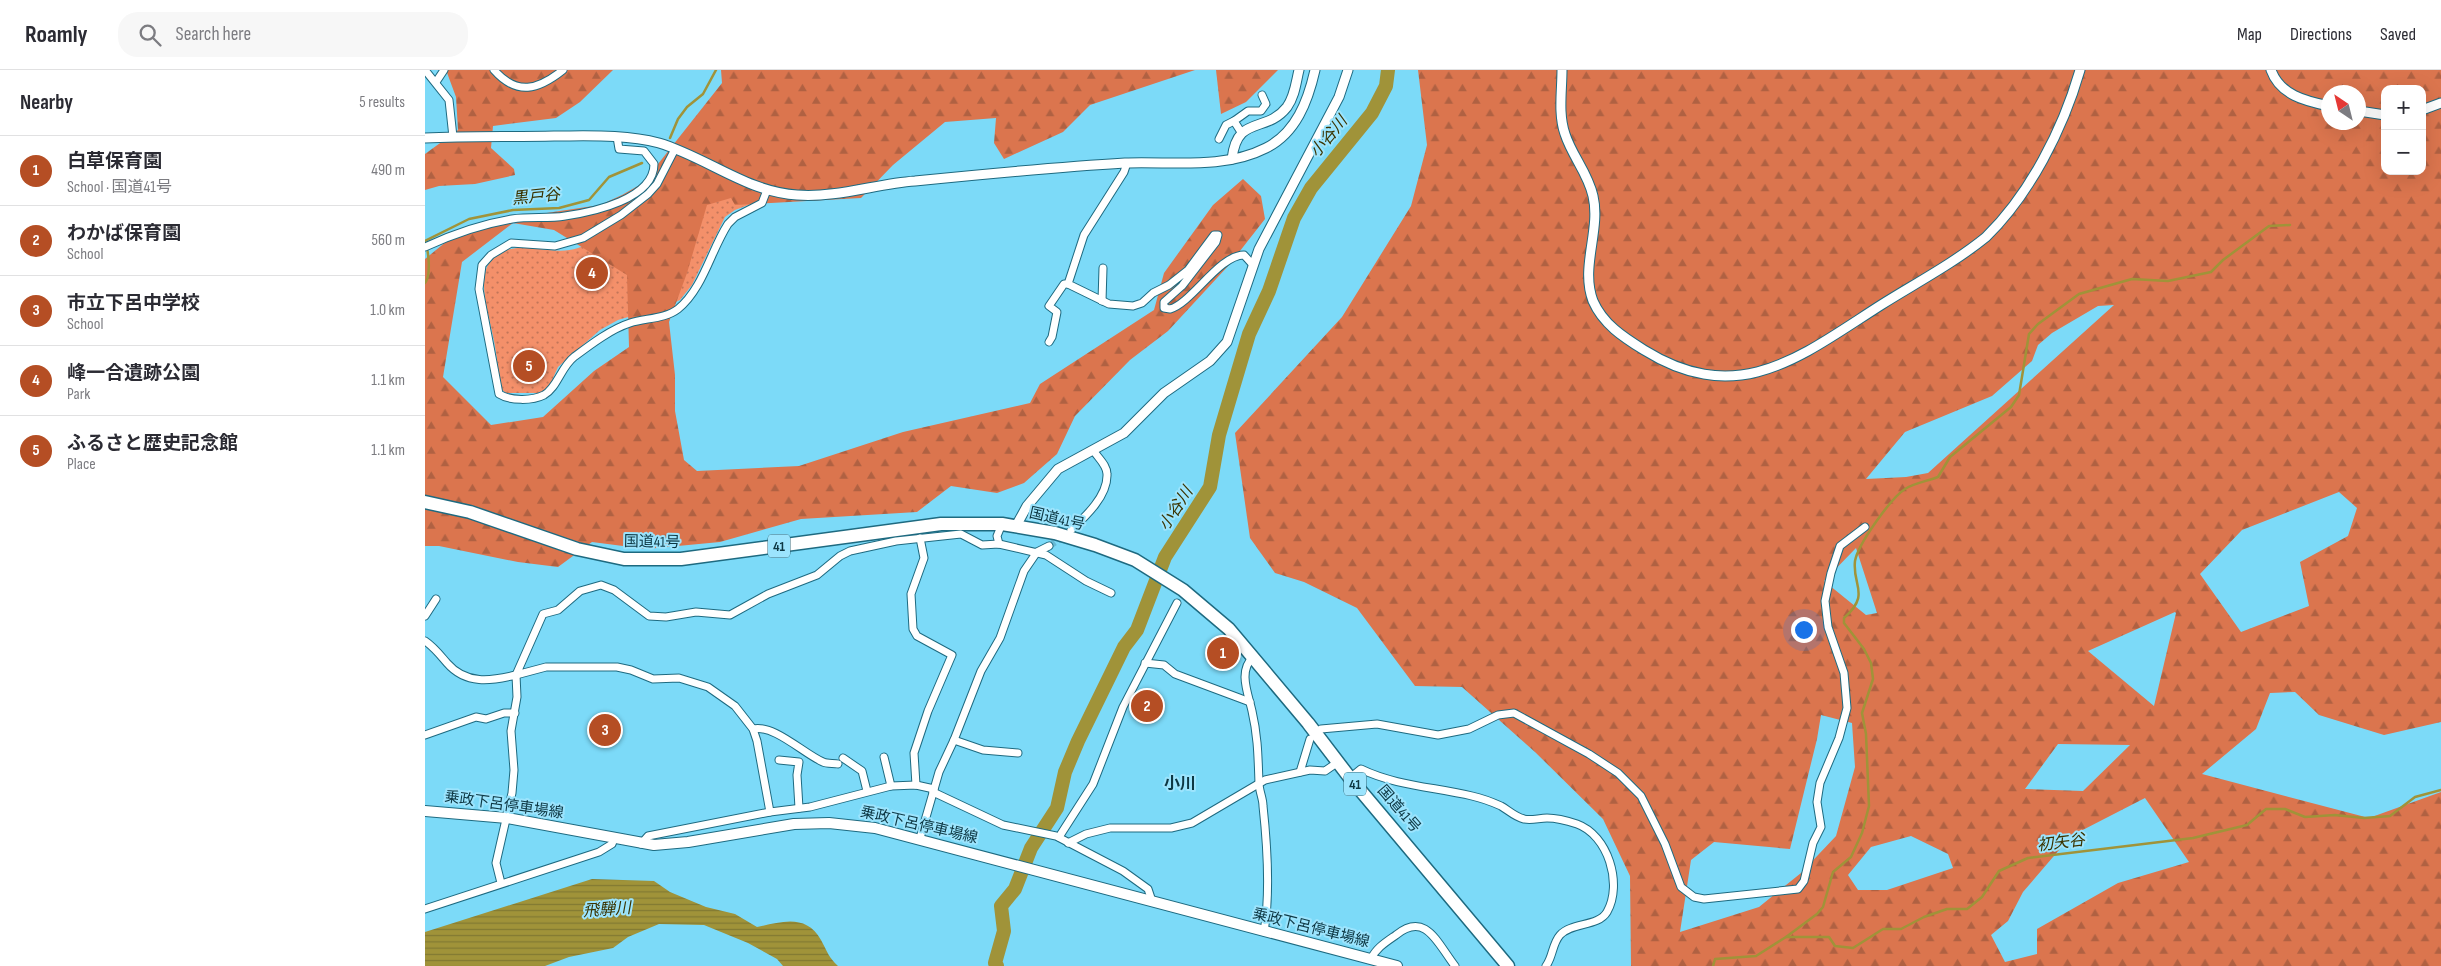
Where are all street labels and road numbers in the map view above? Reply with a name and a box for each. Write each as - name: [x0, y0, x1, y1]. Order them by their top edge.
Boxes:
- street label: 国道41号: [1027, 503, 1087, 535]
- street label: 国道41号: [624, 532, 680, 552]
- road number: 41: [768, 534, 790, 558]
- road number: 41: [1344, 772, 1366, 796]
- street label: 国道41号: [1373, 781, 1425, 837]
- street label: 乗政下呂停車場線: [443, 787, 565, 823]
- street label: 乗政下呂停車場線: [858, 802, 980, 848]
- street label: 乗政下呂停車場線: [1250, 904, 1372, 952]

